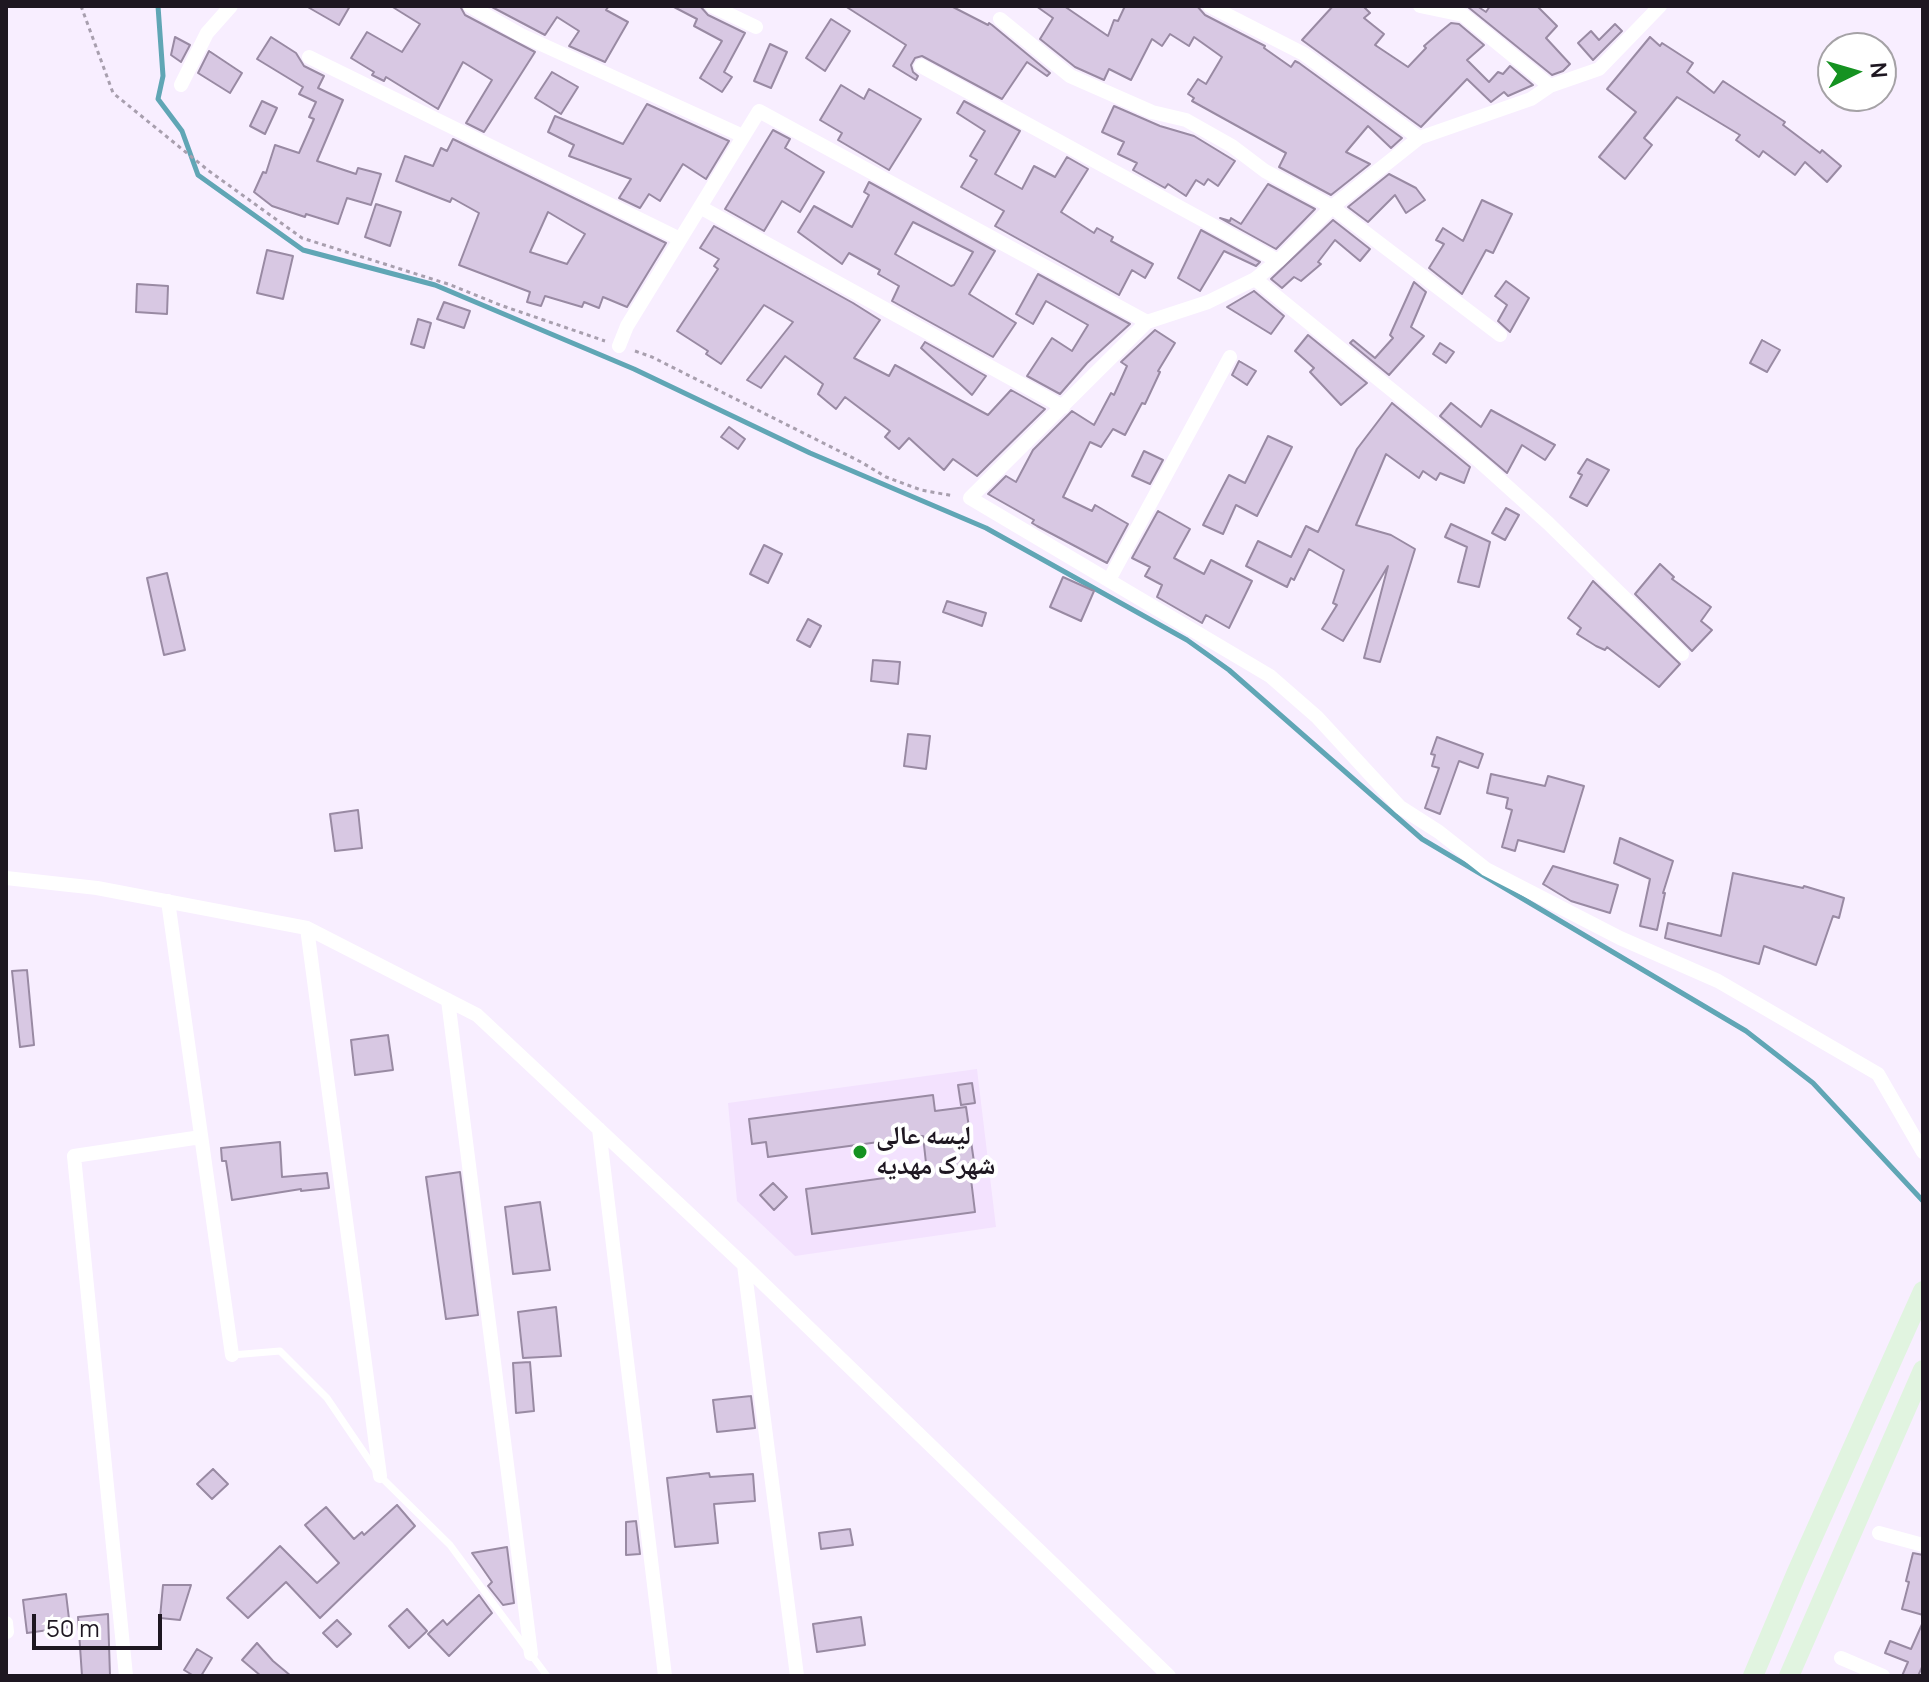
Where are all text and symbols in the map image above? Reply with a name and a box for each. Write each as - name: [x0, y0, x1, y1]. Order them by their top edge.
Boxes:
- north arrow: [1817, 32, 1897, 112]
- text: N: [1863, 61, 1895, 79]
- place label: لیسه عالی شهرک مهدیه: [876, 1121, 996, 1182]
- marker: لیسه عالی شهرک مهدیه: [851, 1143, 869, 1161]
- scale bar: [36, 1598, 166, 1648]
- text: 50 m: [46, 1611, 100, 1644]

